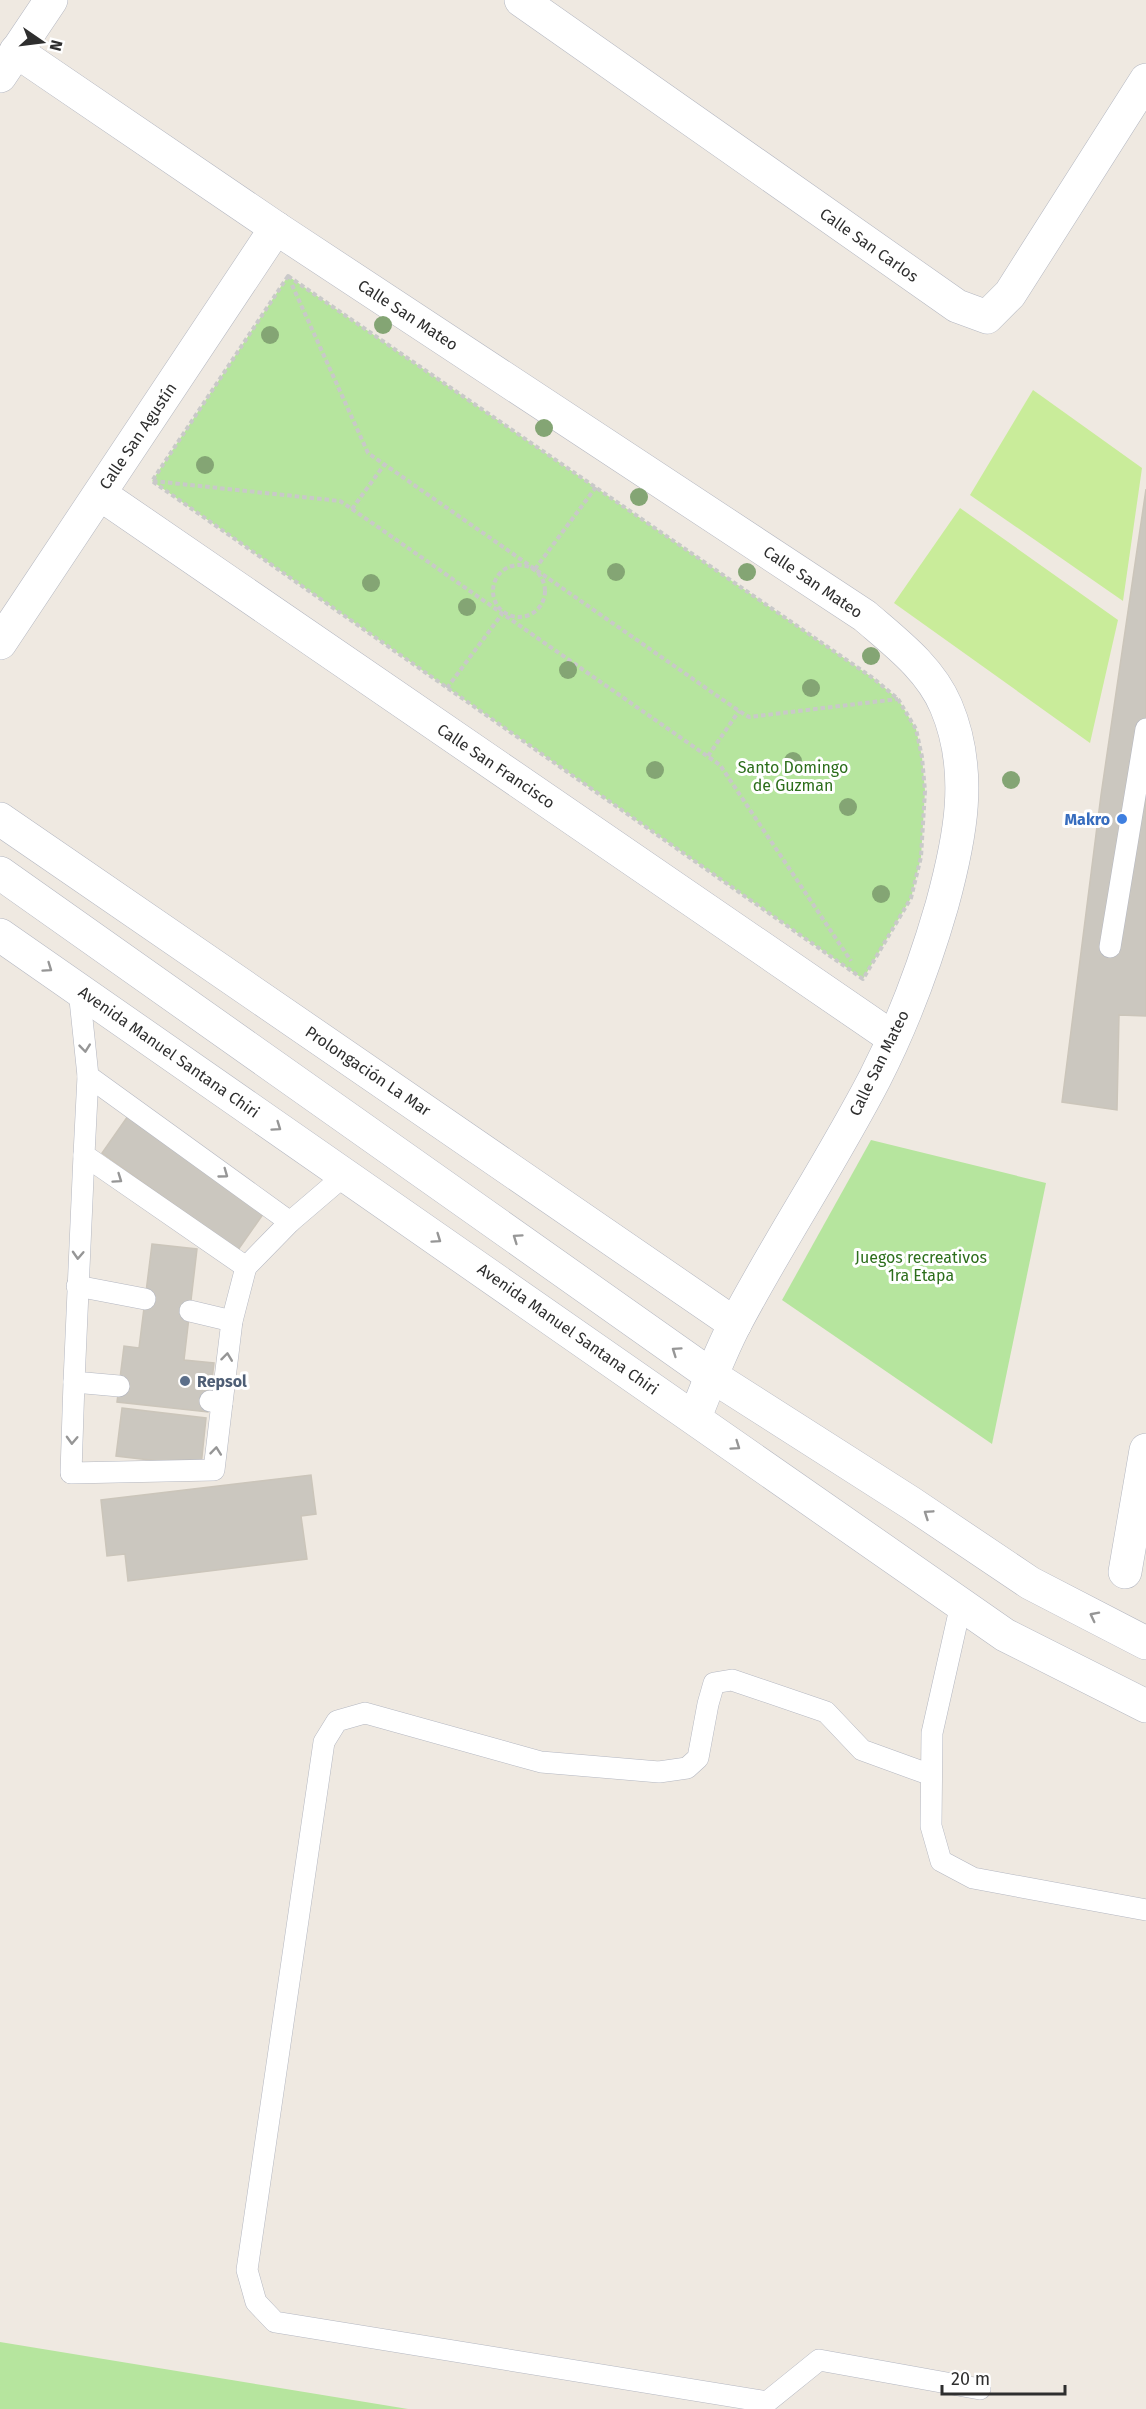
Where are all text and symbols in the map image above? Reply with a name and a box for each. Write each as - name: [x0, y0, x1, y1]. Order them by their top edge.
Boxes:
- north arrow: [12, 12, 72, 72]
- text: N: [46, 38, 67, 53]
- street label: Calle San Carlos: [816, 204, 922, 286]
- street label: Calle San Mateo: [354, 276, 462, 354]
- street label: Calle San Agustín: [95, 379, 181, 493]
- street label: Calle San Mateo: [760, 542, 866, 622]
- street label: Calle San Francisco: [434, 720, 558, 812]
- park label: Santo Domingo de Guzman: [738, 758, 848, 795]
- place label: Makro: [1065, 810, 1110, 829]
- marker: Makro: [1115, 812, 1129, 826]
- one-way arrow: [41, 961, 52, 972]
- street label: Avenida Manuel Santana Chiri: [75, 982, 263, 1122]
- street label: Calle San Mateo: [845, 1007, 913, 1119]
- street label: Prolongación La Mar: [302, 1022, 435, 1121]
- one-way arrow: [78, 1044, 91, 1053]
- one-way arrow: [271, 1120, 282, 1131]
- one-way arrow: [217, 1167, 228, 1178]
- one-way arrow: [112, 1172, 123, 1183]
- one-way arrow: [431, 1232, 442, 1243]
- one-way arrow: [513, 1234, 524, 1245]
- park label: Juegos recreativos 1ra Etapa: [855, 1248, 987, 1285]
- one-way arrow: [72, 1251, 85, 1260]
- street label: Avenida Manuel Santana Chiri: [474, 1259, 662, 1399]
- one-way arrow: [672, 1347, 683, 1358]
- one-way arrow: [221, 1353, 233, 1362]
- place label: Repsol: [197, 1372, 247, 1391]
- marker: Repsol: [178, 1374, 192, 1388]
- one-way arrow: [66, 1436, 78, 1445]
- one-way arrow: [729, 1439, 740, 1450]
- one-way arrow: [210, 1447, 222, 1456]
- one-way arrow: [924, 1510, 935, 1521]
- one-way arrow: [1090, 1612, 1100, 1623]
- scale bar: [942, 2358, 1065, 2396]
- text: 20 m: [951, 2368, 990, 2390]

